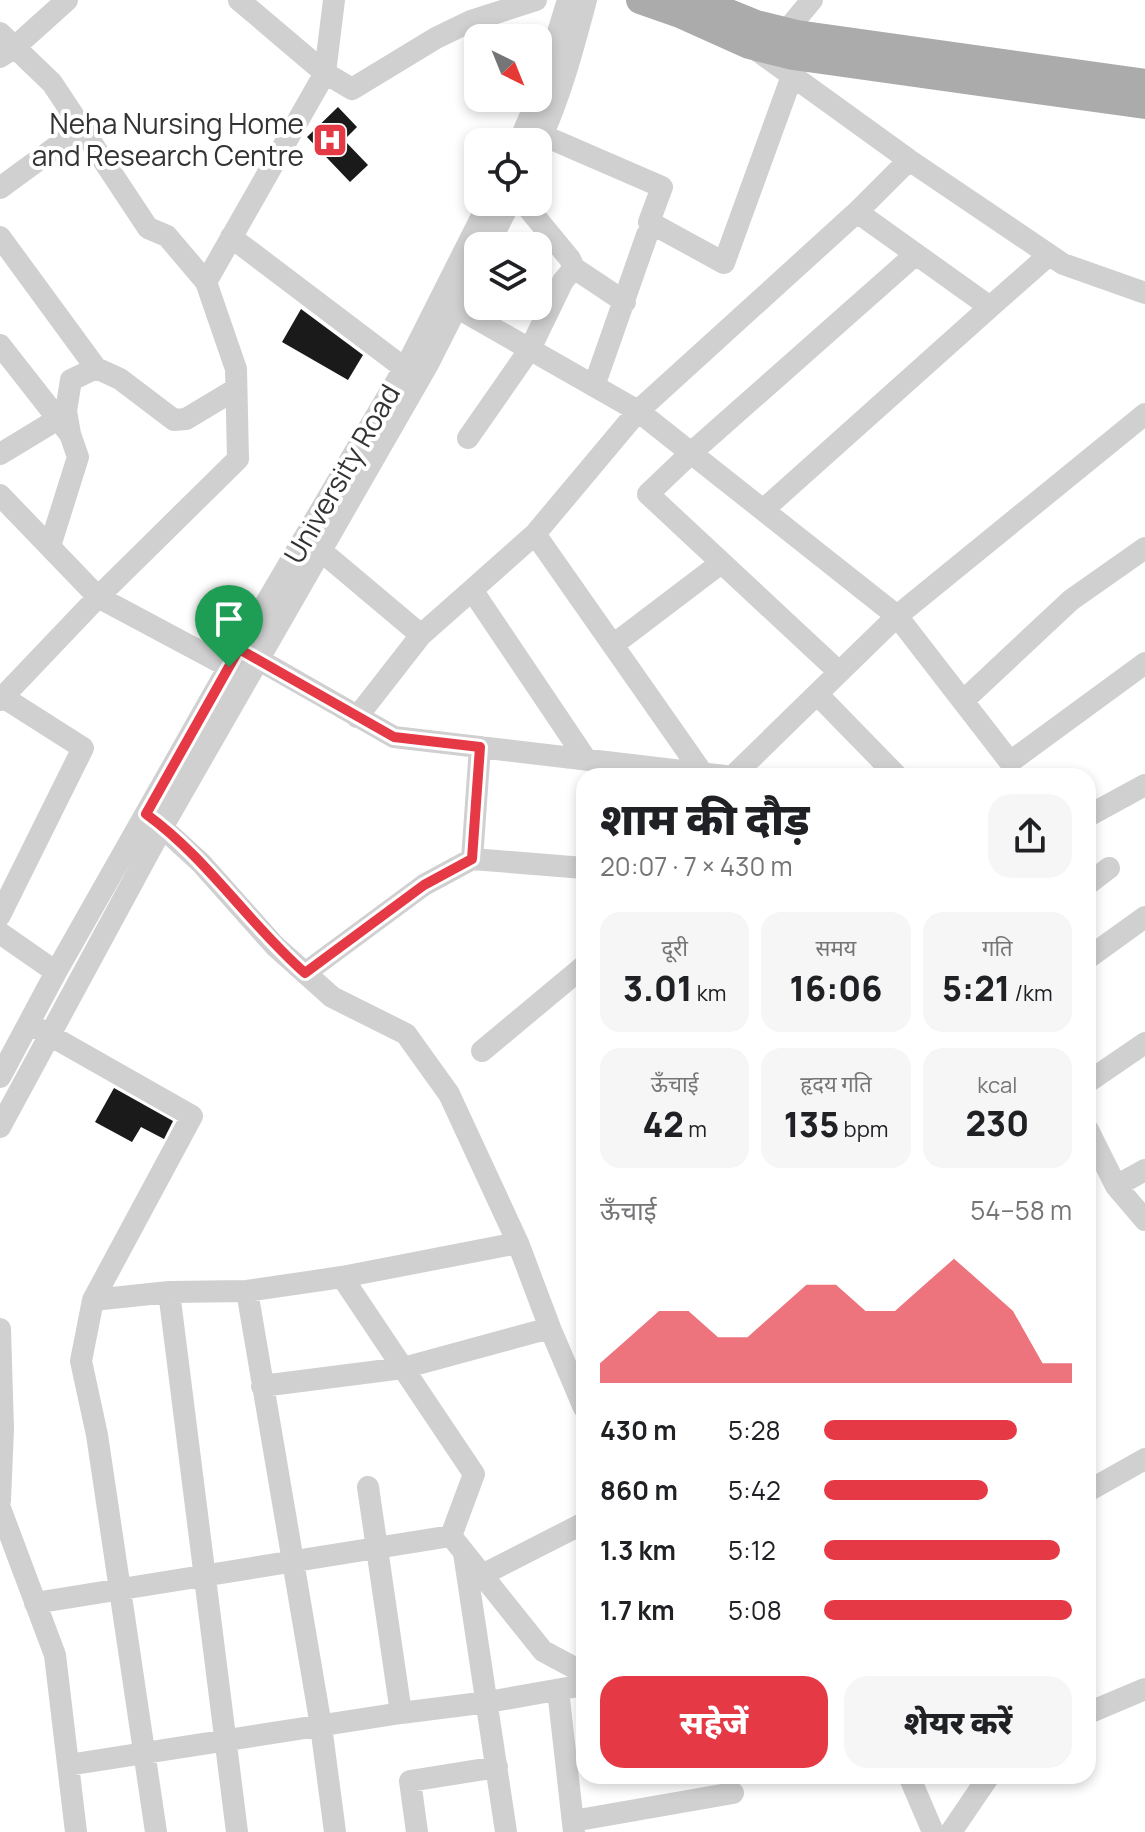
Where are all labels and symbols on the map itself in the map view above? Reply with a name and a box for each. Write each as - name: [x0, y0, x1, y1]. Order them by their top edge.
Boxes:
- north arrow: [464, 24, 552, 112]
- place label: Neha Nursing Home and Research Centre: [32, 104, 304, 174]
- hospital icon: Neha Nursing Home and Research Centre: [311, 121, 349, 159]
- street label: University Road: [274, 377, 408, 570]
- pin: [195, 585, 263, 667]

